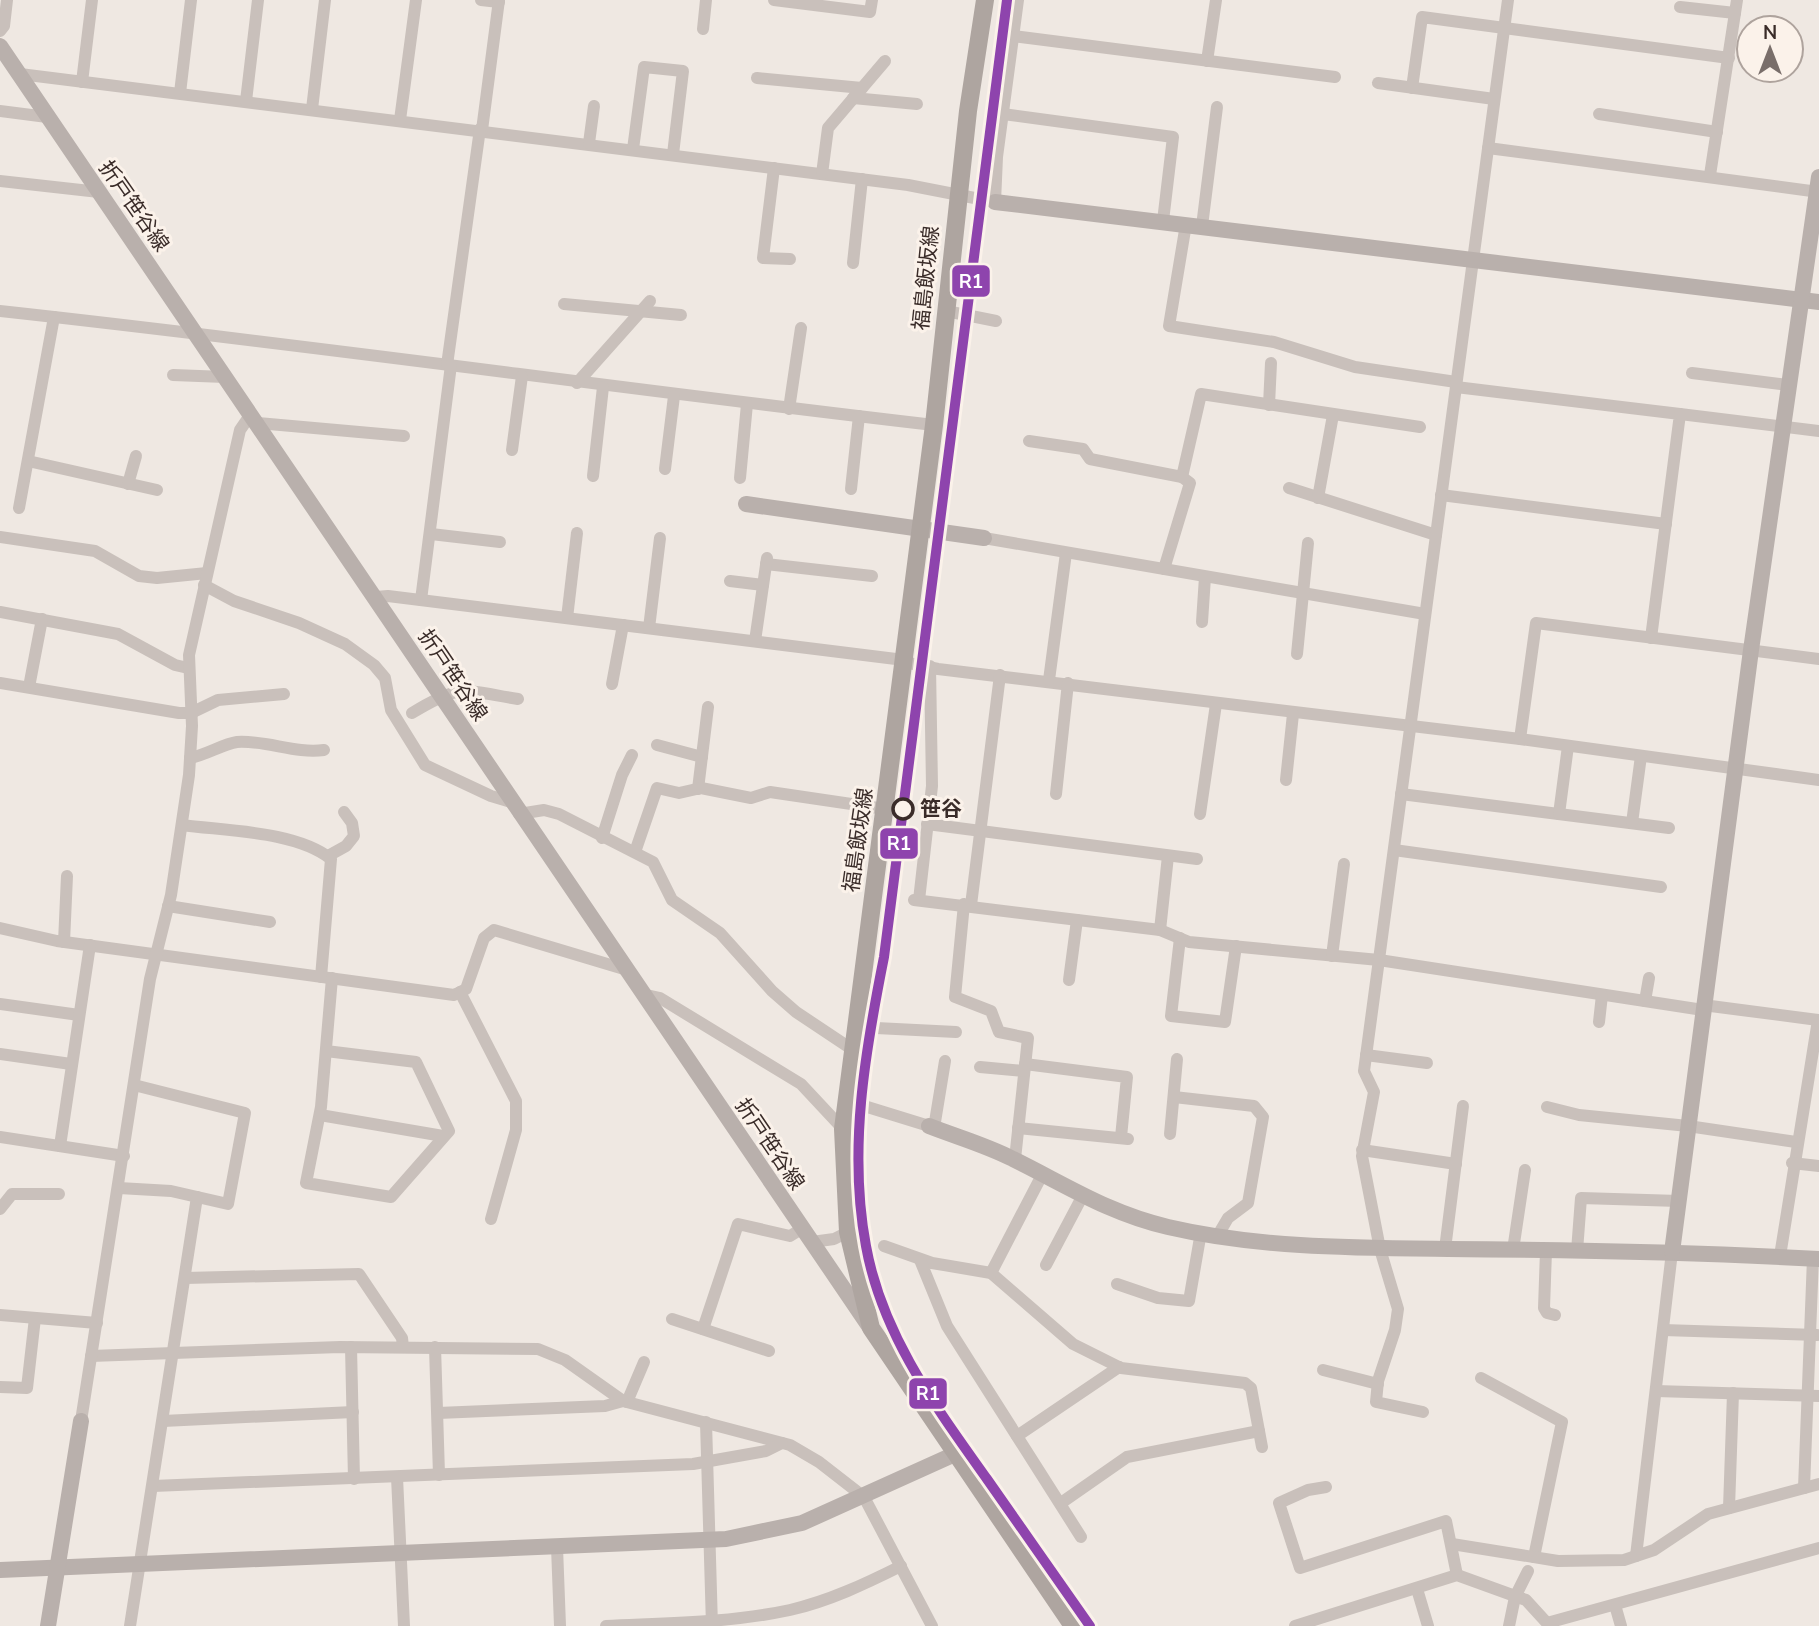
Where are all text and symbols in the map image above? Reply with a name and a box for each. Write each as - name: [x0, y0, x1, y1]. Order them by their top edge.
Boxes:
- north arrow: [1735, 14, 1805, 84]
- text: N: [1763, 20, 1777, 46]
- street label: 折戸笹谷線: [92, 155, 176, 257]
- street label: 福島飯坂線: [907, 224, 945, 332]
- line badge: R1: [951, 264, 991, 298]
- text: R1: [959, 269, 983, 295]
- street label: 折戸笹谷線: [412, 624, 494, 726]
- street label: 福島飯坂線: [837, 786, 879, 894]
- place label: 笹谷: [920, 795, 962, 823]
- marker: 笹谷: [892, 798, 914, 820]
- line badge: R1: [879, 827, 919, 860]
- text: R1: [887, 831, 911, 857]
- street label: 折戸笹谷線: [729, 1093, 811, 1195]
- line badge: R1: [908, 1377, 948, 1410]
- text: R1: [916, 1381, 940, 1407]

